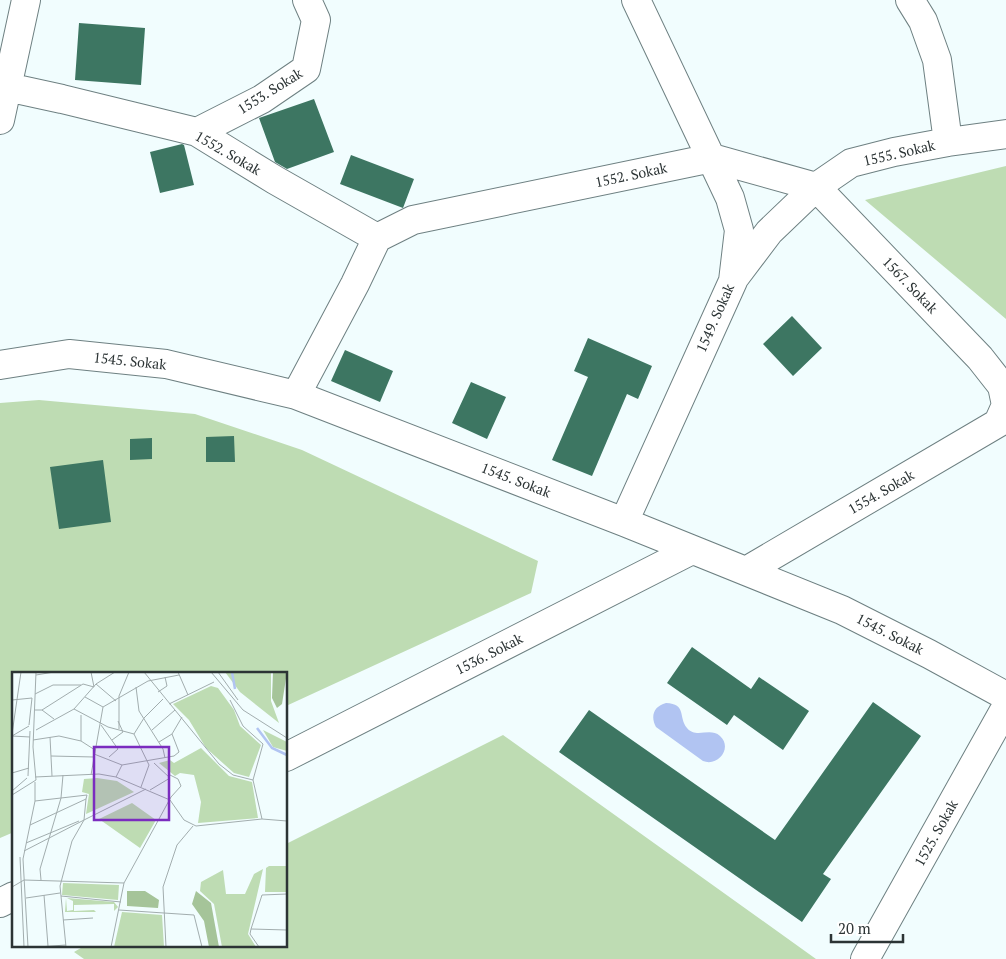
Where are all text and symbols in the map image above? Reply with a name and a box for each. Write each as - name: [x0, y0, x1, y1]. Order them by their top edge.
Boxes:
- street label: 1553. Sokak: [234, 63, 307, 118]
- street label: 1552. Sokak: [192, 126, 265, 180]
- street label: 1555. Sokak: [861, 135, 938, 170]
- street label: 1552. Sokak: [593, 157, 670, 191]
- street label: 1567. Sokak: [879, 252, 943, 318]
- street label: 1549. Sokak: [691, 280, 738, 355]
- street label: 1545. Sokak: [93, 347, 168, 374]
- street label: 1545. Sokak: [479, 458, 555, 502]
- street label: 1554. Sokak: [844, 465, 918, 518]
- street label: 1545. Sokak: [853, 608, 928, 659]
- street label: 1536. Sokak: [452, 628, 526, 679]
- inset map: [12, 672, 288, 946]
- street label: 1525. Sokak: [909, 795, 962, 869]
- scale bar: [831, 912, 904, 944]
- text: 20 m: [838, 918, 871, 938]

